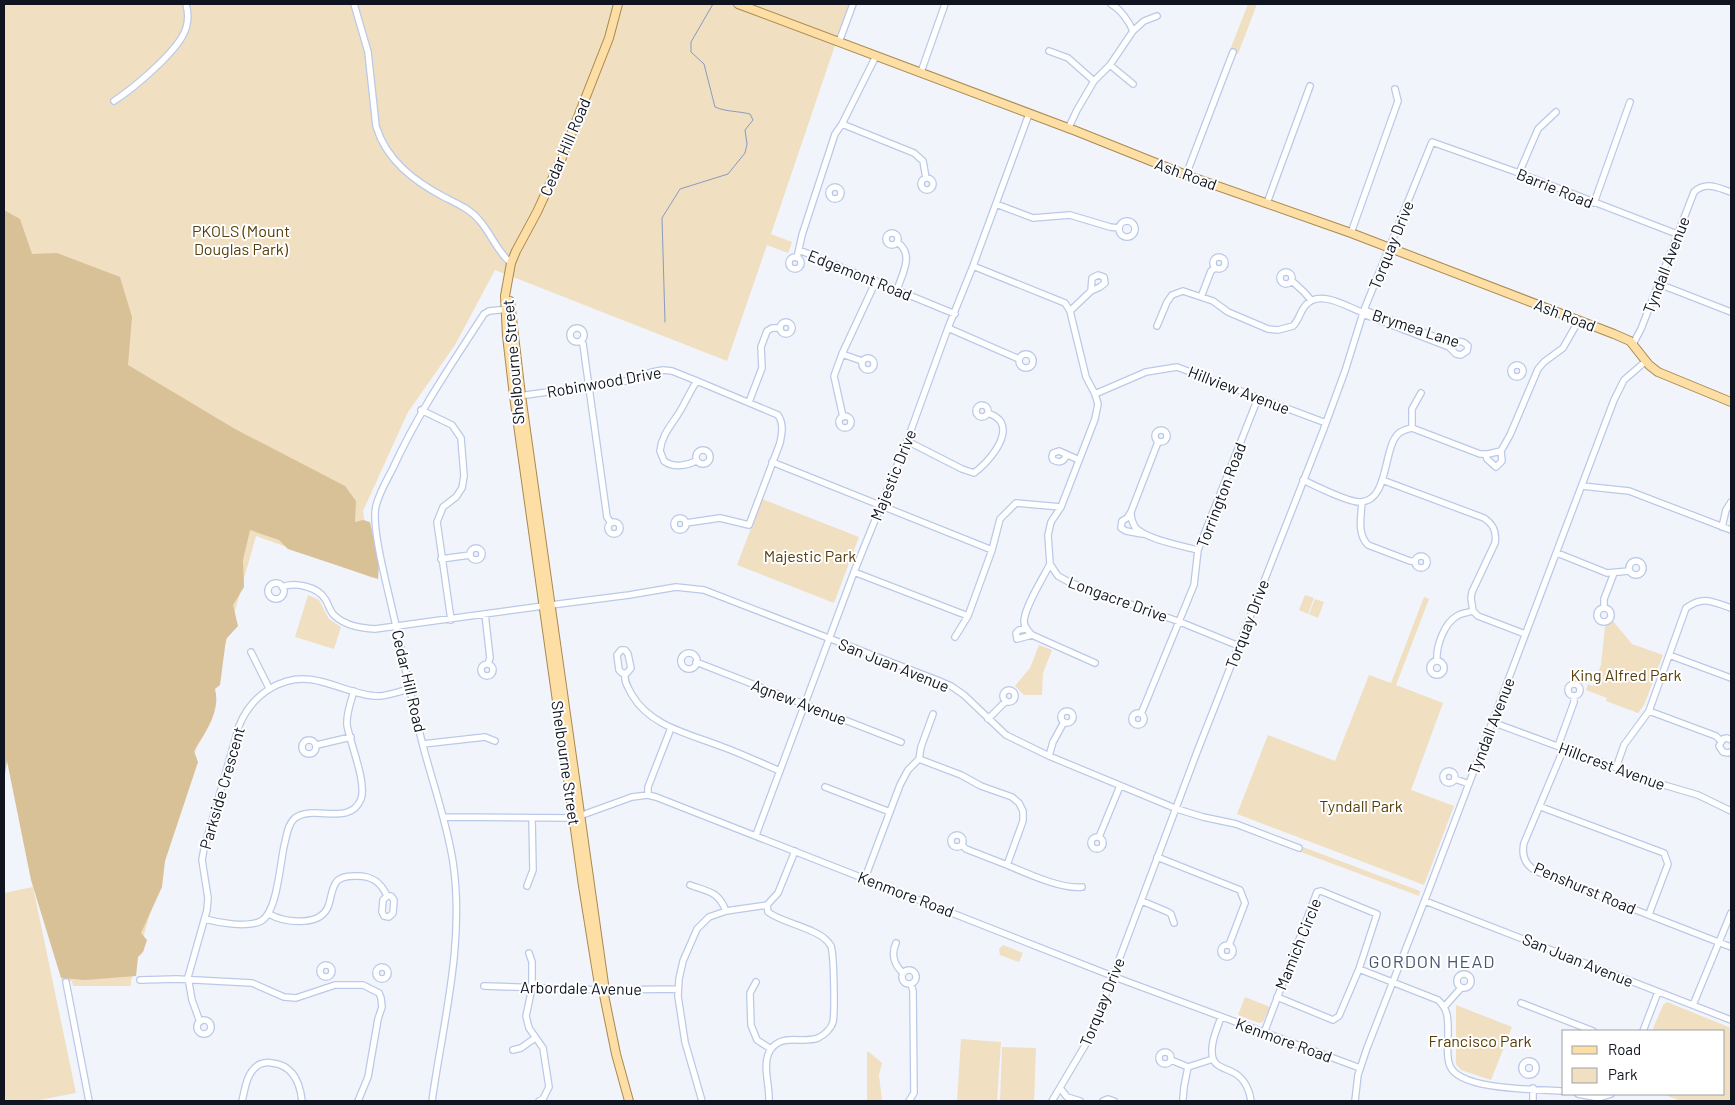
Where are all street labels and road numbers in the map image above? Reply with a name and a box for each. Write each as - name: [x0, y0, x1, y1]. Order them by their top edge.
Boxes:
- street label: Cedar Hill Road: [535, 95, 594, 199]
- street label: Ash Road: [1153, 154, 1220, 194]
- street label: Barrie Road: [1514, 164, 1596, 212]
- street label: Torquay Drive: [1364, 198, 1417, 292]
- street label: Tyndall Avenue: [1638, 213, 1693, 316]
- street label: Edgemont Road: [805, 245, 915, 304]
- street label: Ash Road: [1532, 294, 1599, 335]
- street label: Shelbourne Street: [498, 299, 527, 426]
- street label: Brymea Lane: [1370, 304, 1462, 351]
- street label: Hillview Avenue: [1186, 361, 1293, 418]
- street label: Robinwood Drive: [545, 362, 663, 401]
- street label: Majestic Drive: [866, 426, 919, 523]
- street label: Torrington Road: [1192, 440, 1249, 550]
- street label: Longacre Drive: [1066, 572, 1171, 625]
- street label: Torquay Drive: [1221, 577, 1272, 671]
- street label: Cedar Hill Road: [388, 628, 431, 734]
- street label: San Juan Avenue: [836, 634, 952, 695]
- street label: Tyndall Avenue: [1463, 674, 1518, 777]
- street label: Agnew Avenue: [749, 675, 849, 728]
- street label: Shelbourne Street: [548, 699, 585, 827]
- street label: Parkside Crescent: [195, 724, 248, 851]
- street label: Hillcrest Avenue: [1556, 737, 1668, 794]
- street label: Penshurst Road: [1531, 857, 1639, 918]
- street label: Kenmore Road: [855, 866, 957, 921]
- street label: Mamich Circle: [1271, 895, 1325, 992]
- street label: San Juan Avenue: [1520, 929, 1636, 990]
- street label: Torquay Drive: [1075, 955, 1128, 1049]
- street label: Arbordale Avenue: [520, 977, 642, 998]
- street label: Kenmore Road: [1233, 1013, 1335, 1066]

